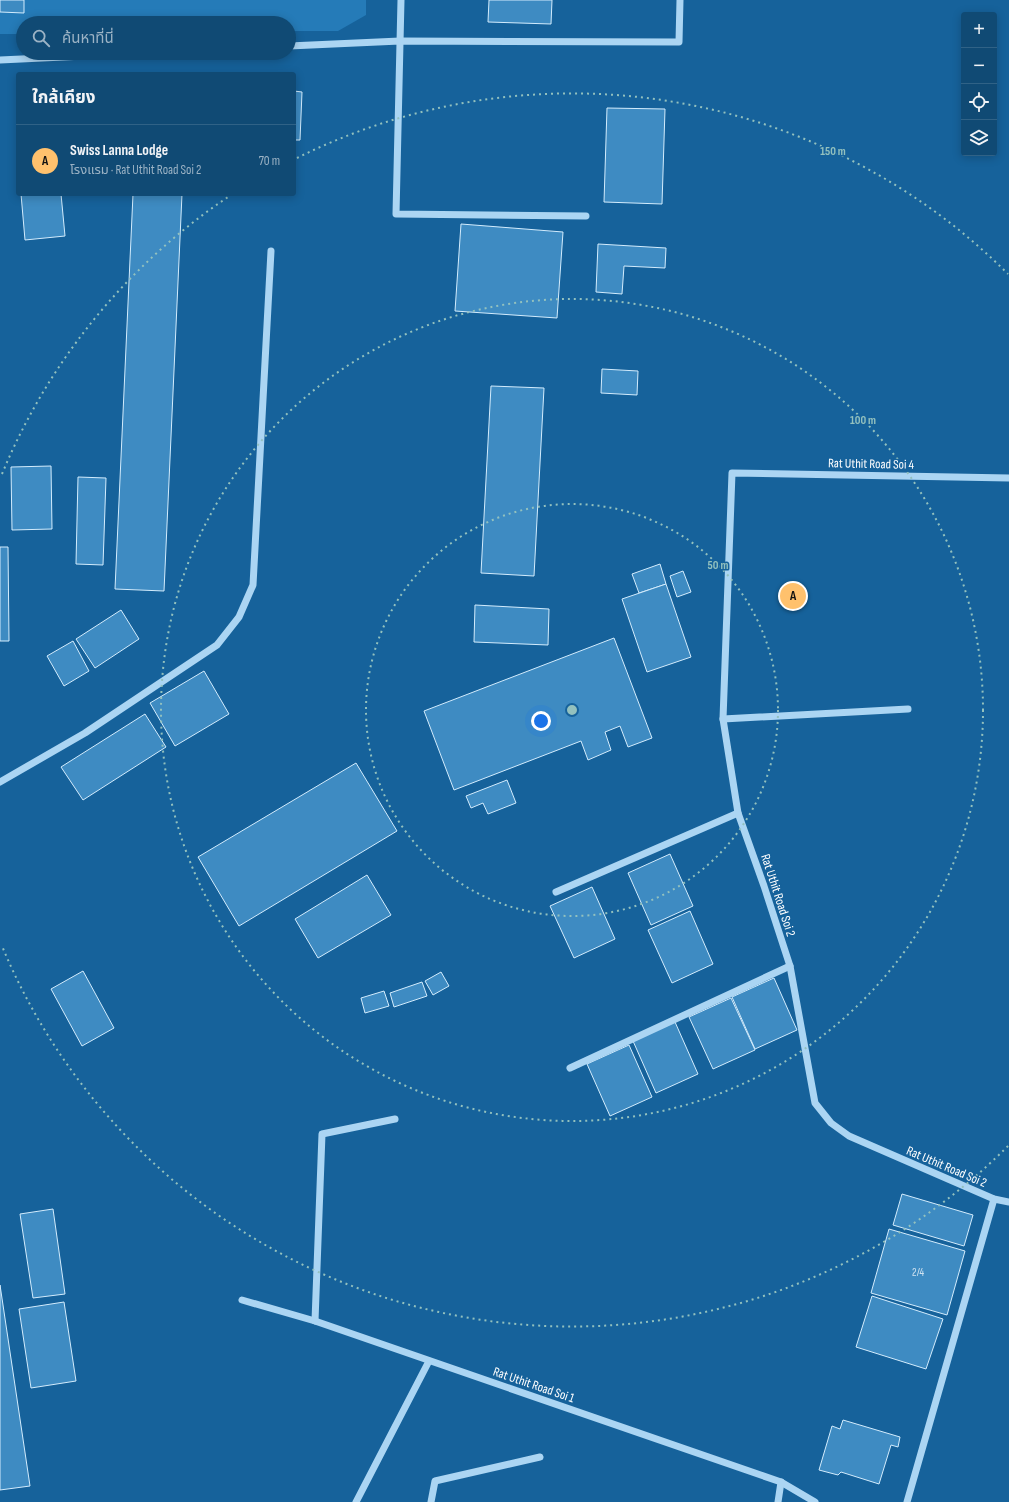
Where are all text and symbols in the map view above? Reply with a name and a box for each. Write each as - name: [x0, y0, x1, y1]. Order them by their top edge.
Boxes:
- map controls: [961, 12, 997, 156]
- button: +: [961, 12, 997, 48]
- search box: [16, 16, 296, 60]
- icon: search: [30, 27, 52, 49]
- text: ค้นหาที่นี่: [62, 29, 114, 48]
- button: −: [961, 48, 997, 84]
- button: locate: [961, 84, 997, 120]
- text: ใกล้เคียง: [32, 88, 95, 108]
- button: layers: [961, 120, 997, 156]
- text: Swiss Lanna Lodge: [70, 141, 168, 160]
- text: 150 m: [820, 144, 846, 159]
- text: A: [42, 153, 48, 169]
- text: 70 m: [259, 153, 280, 169]
- text: โรงแรม · Rat Uthit Road Soi 2: [70, 162, 201, 178]
- text: 100 m: [850, 413, 876, 428]
- street label: Rat Uthit Road Soi 4: [828, 455, 915, 473]
- text: 50 m: [708, 558, 728, 573]
- pin: A: [780, 581, 806, 611]
- centre of rings: [565, 703, 579, 717]
- your location: [531, 711, 551, 731]
- street label: Rat Uthit Road Soi 2: [757, 852, 799, 939]
- street label: Rat Uthit Road Soi 2: [904, 1143, 989, 1191]
- house number: 2/4: [912, 1266, 924, 1279]
- street label: Rat Uthit Road Soi 1: [491, 1364, 577, 1406]

